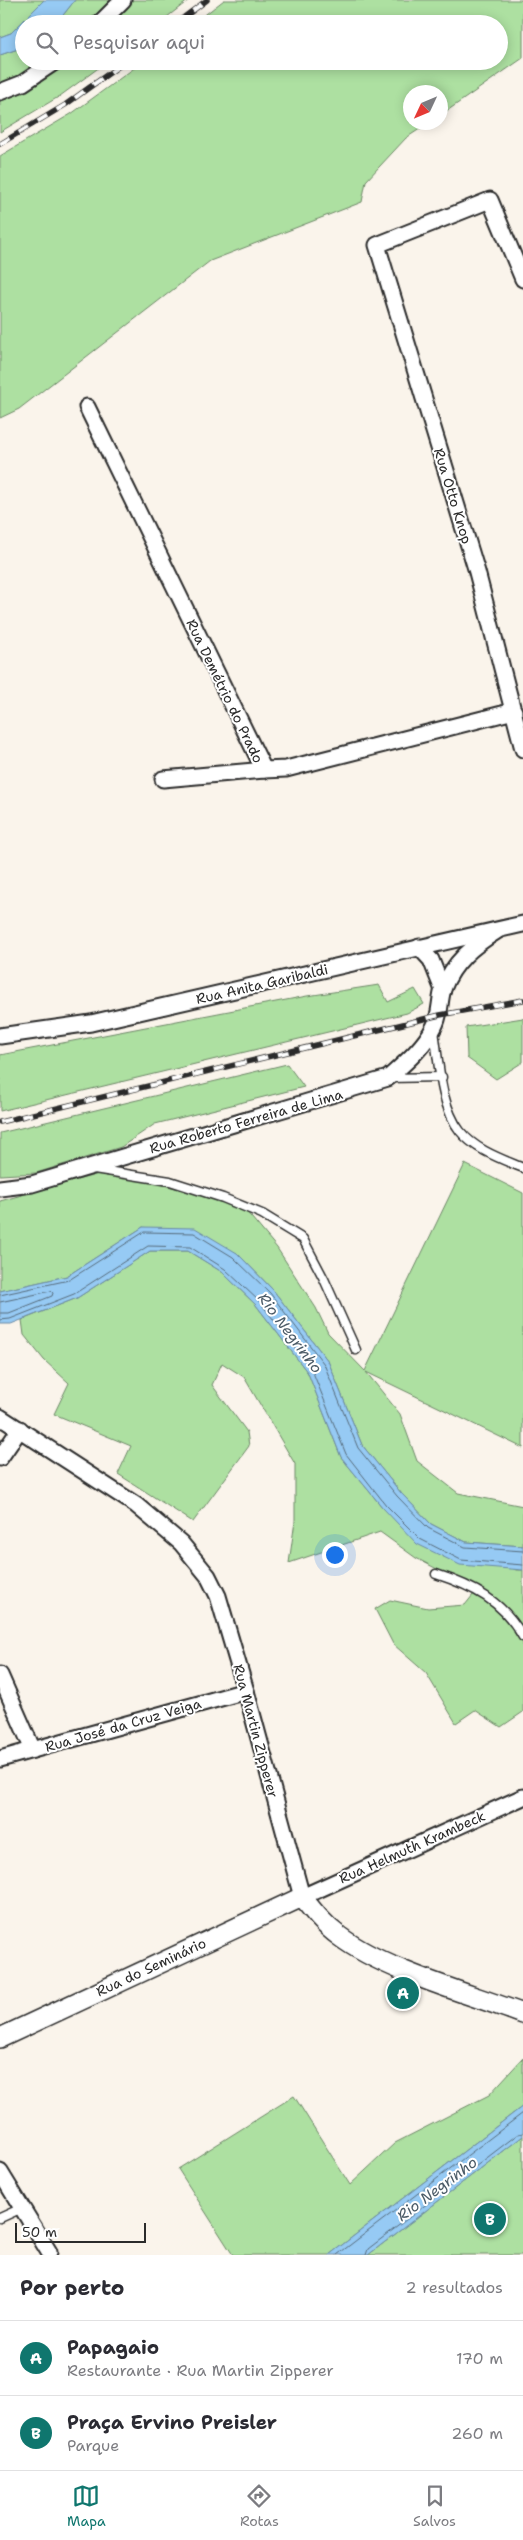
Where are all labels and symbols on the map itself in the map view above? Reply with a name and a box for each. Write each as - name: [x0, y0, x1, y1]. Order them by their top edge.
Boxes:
- north arrow: [403, 85, 448, 130]
- street label: Rua Otto Knop: [430, 446, 476, 546]
- street label: Rua Demétrio do Prado: [182, 616, 268, 766]
- street label: Rua Anita Garibaldi: [194, 960, 330, 1008]
- street label: Rua Roberto Ferreira de Lima: [147, 1085, 345, 1157]
- water label: Rio Negrinho: [253, 1289, 327, 1377]
- your location: [322, 1542, 348, 1568]
- street label: Rua Martin Zipperer: [229, 1662, 283, 1800]
- street label: Rua José da Cruz Veiga: [43, 1694, 203, 1756]
- street label: Rua Helmuth Krambeck: [336, 1807, 488, 1887]
- street label: Rua do Seminário: [93, 1934, 209, 2000]
- pin: A: [387, 1974, 419, 2012]
- water label: Rio Negrinho: [393, 2152, 481, 2226]
- pin: B: [474, 2200, 506, 2238]
- scale bar: [15, 2220, 146, 2243]

